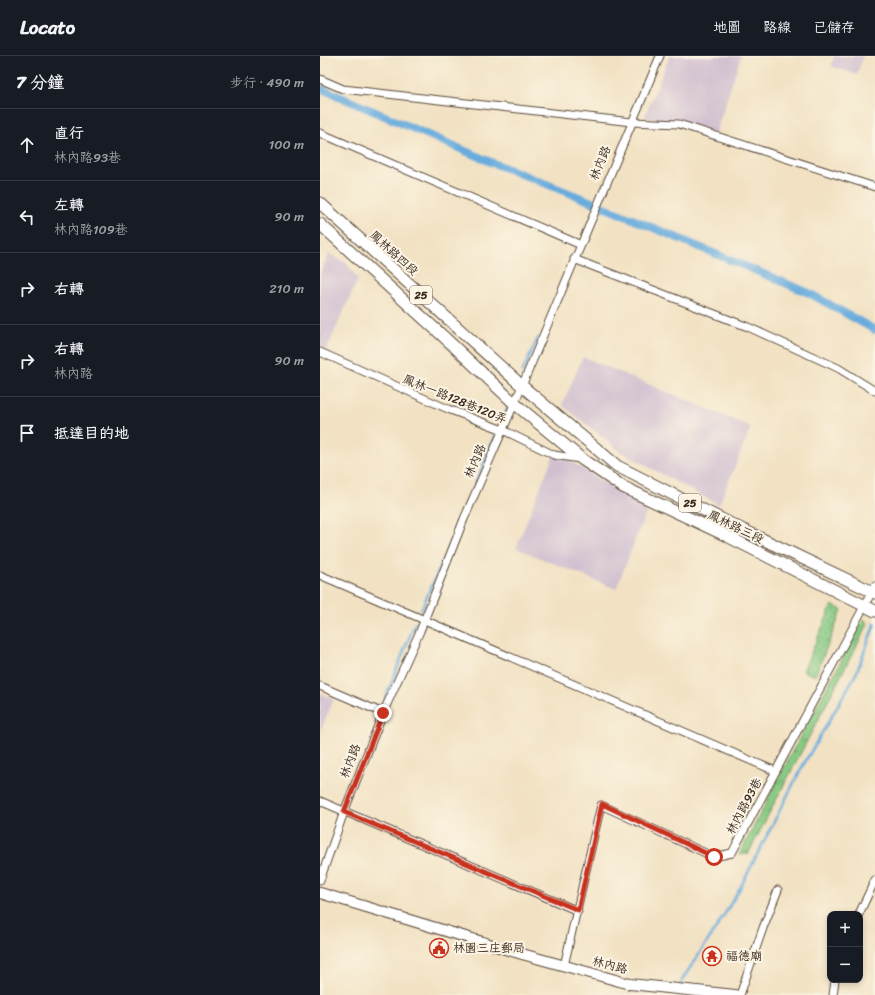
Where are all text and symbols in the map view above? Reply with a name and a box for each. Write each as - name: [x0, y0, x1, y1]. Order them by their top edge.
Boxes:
- text: Locato: [20, 11, 75, 44]
- text: 地圖: [713, 15, 741, 40]
- text: 路線: [763, 15, 791, 40]
- text: 已儲存: [813, 15, 855, 40]
- text: 7 分鐘: [16, 67, 64, 97]
- text: 步行 · 490 m: [230, 71, 304, 94]
- text: 直行: [54, 120, 84, 146]
- text: 100 m: [269, 133, 304, 156]
- icon: ahead: [16, 134, 38, 156]
- street label: 林內路: [583, 142, 617, 184]
- text: 林內路93巷: [54, 146, 121, 169]
- text: 左轉: [54, 192, 84, 218]
- text: 90 m: [274, 205, 304, 228]
- icon: left: [16, 206, 38, 228]
- text: 林內路109巷: [54, 218, 128, 241]
- street label: 鳳林路四段: [364, 225, 424, 281]
- text: 右轉: [54, 276, 84, 302]
- text: 210 m: [269, 277, 304, 300]
- icon: right: [16, 278, 38, 300]
- road number: 25: [410, 286, 432, 304]
- text: 右轉: [54, 336, 84, 362]
- text: 90 m: [274, 349, 304, 372]
- icon: right: [16, 350, 38, 372]
- text: 林內路: [54, 362, 93, 385]
- street label: 鳳林一路128巷120弄: [399, 368, 511, 430]
- text: 抵達目的地: [54, 420, 129, 446]
- icon: arrive: [16, 422, 38, 444]
- street label: 林內路: [458, 440, 492, 482]
- road number: 25: [679, 494, 701, 512]
- street label: 鳳林路三段: [704, 504, 768, 550]
- route end: [374, 704, 392, 722]
- street label: 林內路: [333, 740, 367, 782]
- street label: 林內路93巷: [720, 773, 768, 839]
- route start: [705, 848, 723, 866]
- map controls: [827, 911, 863, 983]
- button: +: [827, 911, 863, 947]
- public building icon: 林園三庄郵局: [428, 937, 450, 959]
- place label: 林園三庄郵局: [453, 937, 525, 959]
- temple icon: 福德廟: [701, 945, 723, 967]
- place label: 福德廟: [726, 945, 762, 967]
- button: −: [827, 947, 863, 983]
- street label: 林內路: [590, 950, 630, 980]

